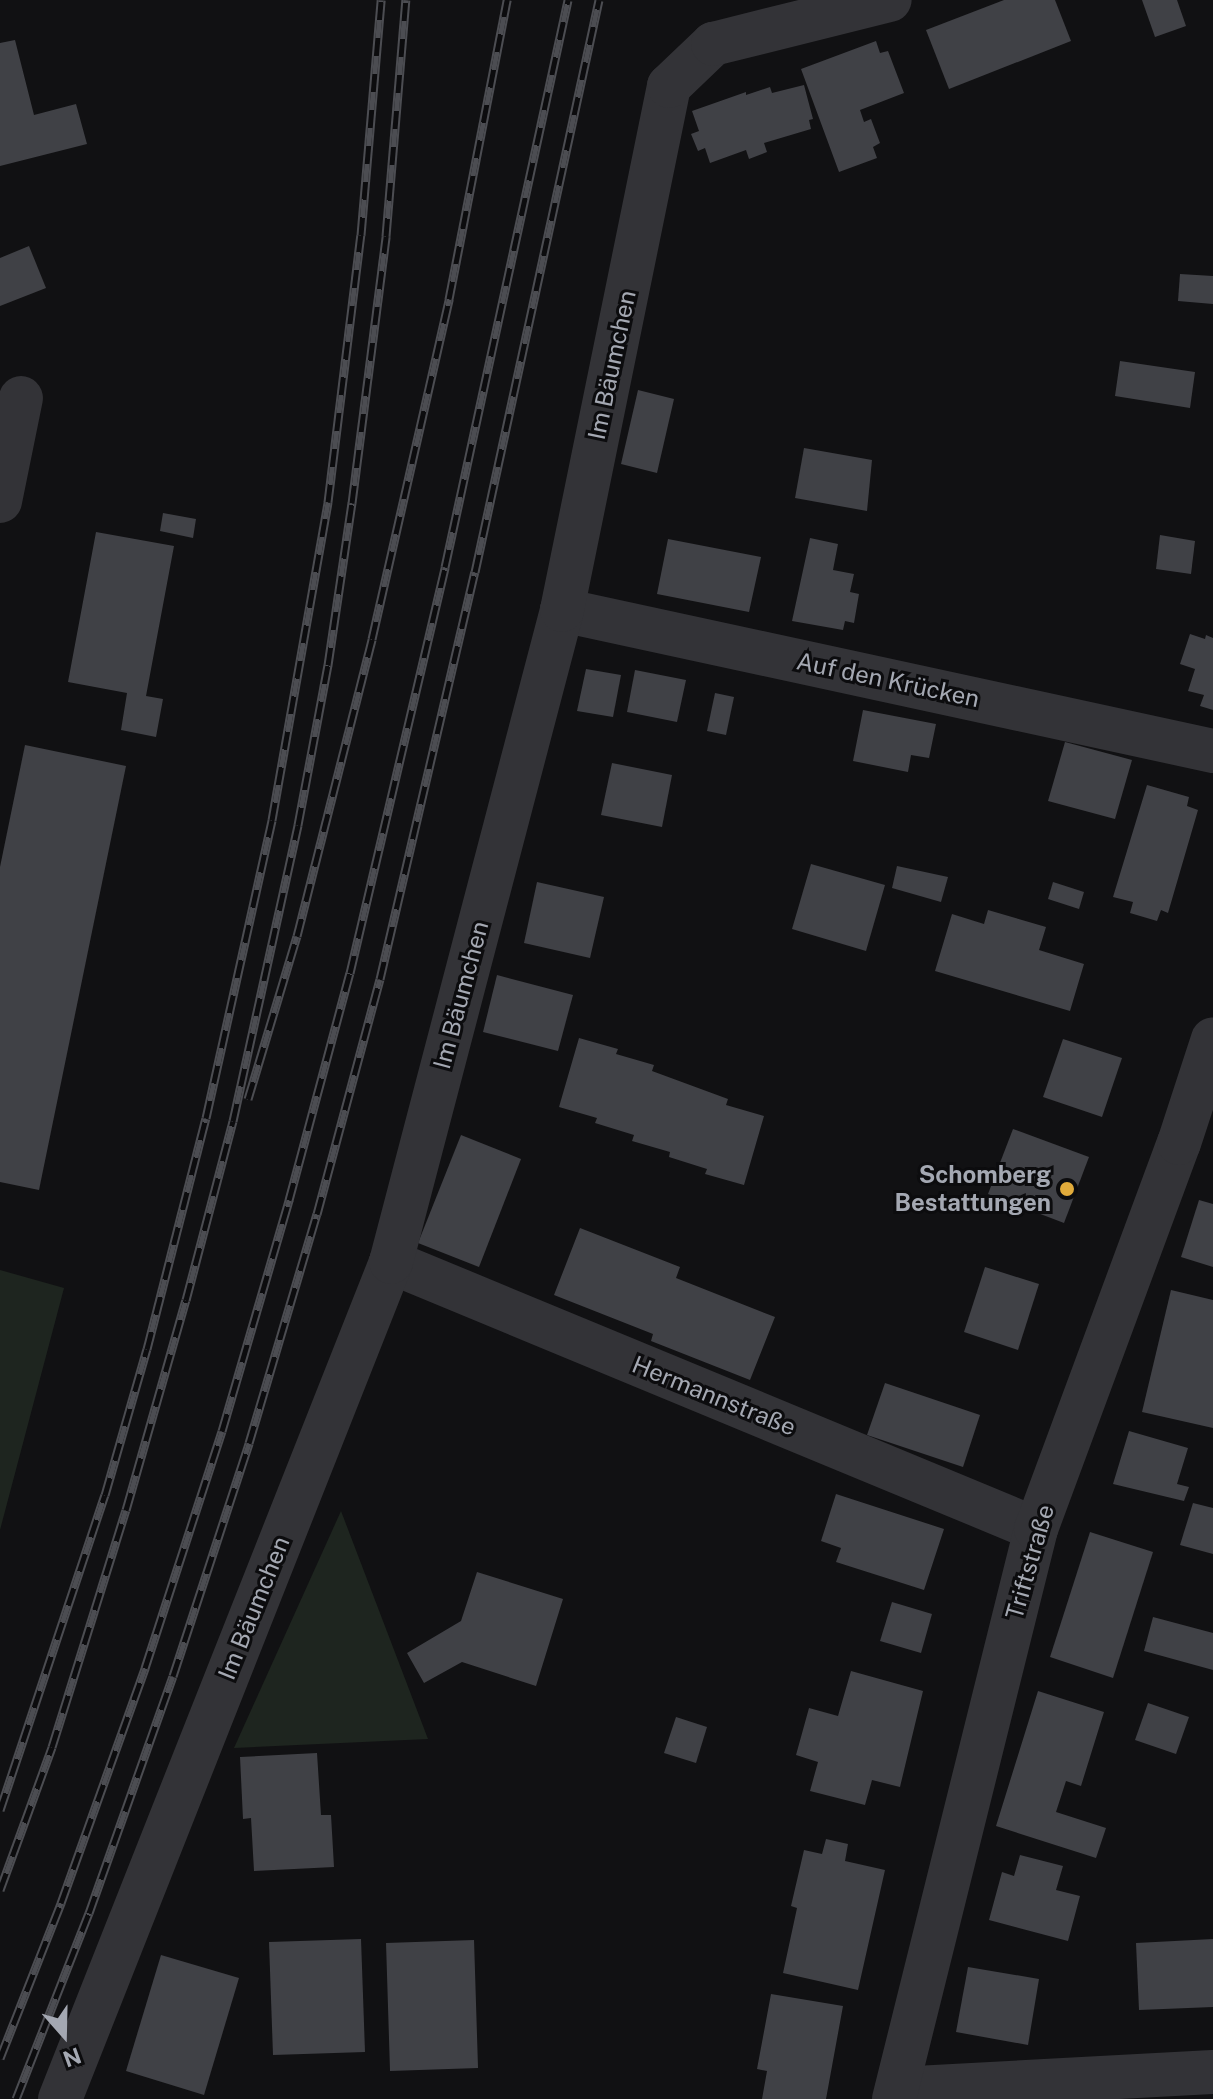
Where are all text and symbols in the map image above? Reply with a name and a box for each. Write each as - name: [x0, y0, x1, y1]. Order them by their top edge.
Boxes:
- street label: Im Bäumchen: [582, 288, 642, 442]
- street label: Auf den Krücken: [794, 647, 982, 713]
- street label: Im Bäumchen: [427, 918, 495, 1072]
- place label: Schomberg Bestattungen: [894, 1161, 1051, 1217]
- marker: Schomberg Bestattungen: [1058, 1180, 1076, 1198]
- street label: Hermannstraße: [628, 1350, 800, 1442]
- street label: Triftstraße: [1000, 1501, 1060, 1623]
- street label: Im Bäumchen: [212, 1532, 296, 1684]
- north arrow: [24, 1995, 104, 2075]
- text: N: [60, 2042, 85, 2073]

